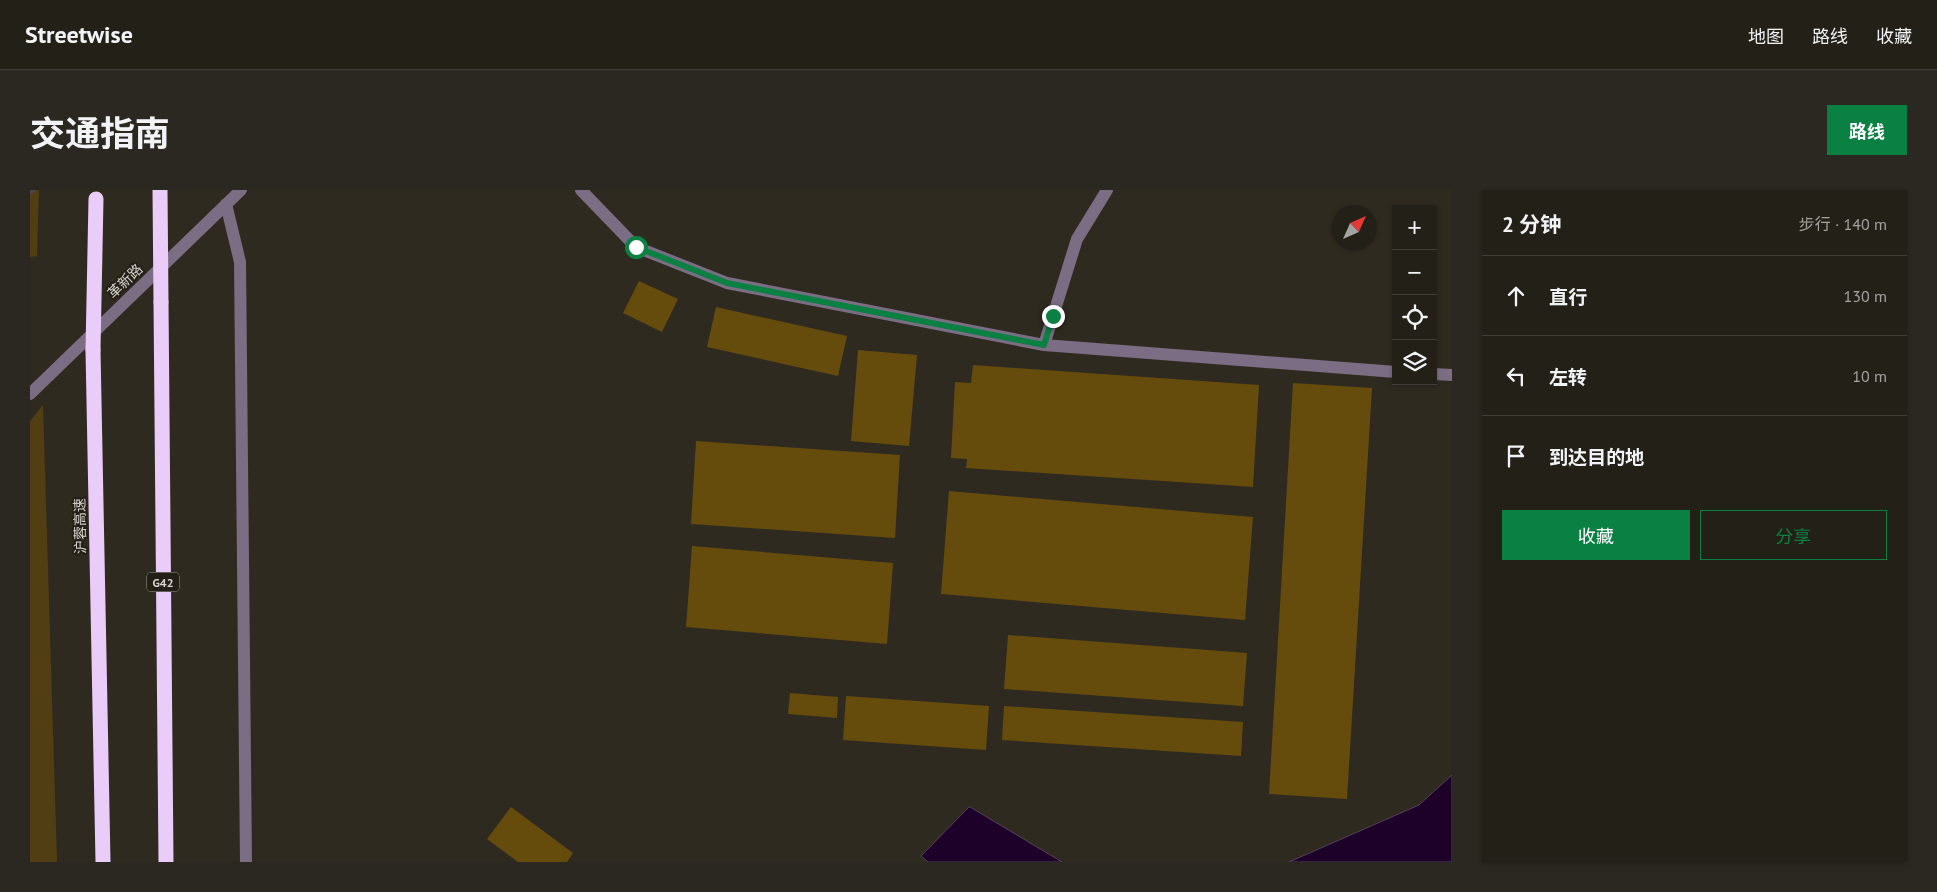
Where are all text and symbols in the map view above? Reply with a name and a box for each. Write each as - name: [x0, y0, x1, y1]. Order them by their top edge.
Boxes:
- text: Streetwise: [25, 19, 133, 50]
- text: 地图: [1748, 25, 1784, 48]
- text: 路线: [1812, 25, 1848, 48]
- text: 收藏: [1876, 25, 1912, 48]
- button: 路线: [1827, 105, 1907, 155]
- text: 交通指南: [30, 110, 170, 156]
- north arrow: [1332, 205, 1377, 250]
- map controls: [1392, 205, 1437, 385]
- button: +: [1392, 205, 1437, 250]
- text: 2 分钟: [1502, 211, 1561, 238]
- text: 步行 · 140 m: [1799, 214, 1887, 234]
- route start: [625, 236, 648, 259]
- button: −: [1392, 250, 1437, 295]
- street label: 革新路: [104, 260, 146, 302]
- icon: ahead: [1502, 282, 1530, 310]
- text: 直行: [1549, 285, 1587, 309]
- text: 130 m: [1844, 286, 1887, 306]
- button: locate: [1392, 295, 1437, 340]
- route end: [1042, 305, 1065, 328]
- button: layers: [1392, 340, 1437, 385]
- icon: left: [1502, 362, 1530, 390]
- text: 左转: [1549, 365, 1587, 389]
- text: 10 m: [1852, 366, 1887, 386]
- icon: arrive: [1502, 442, 1530, 470]
- text: 到达目的地: [1549, 445, 1644, 469]
- street label: 沪蓉高速: [71, 498, 89, 554]
- button: 收藏: [1502, 510, 1690, 560]
- button: 分享: [1700, 510, 1887, 560]
- road number: G42: [147, 572, 179, 592]

